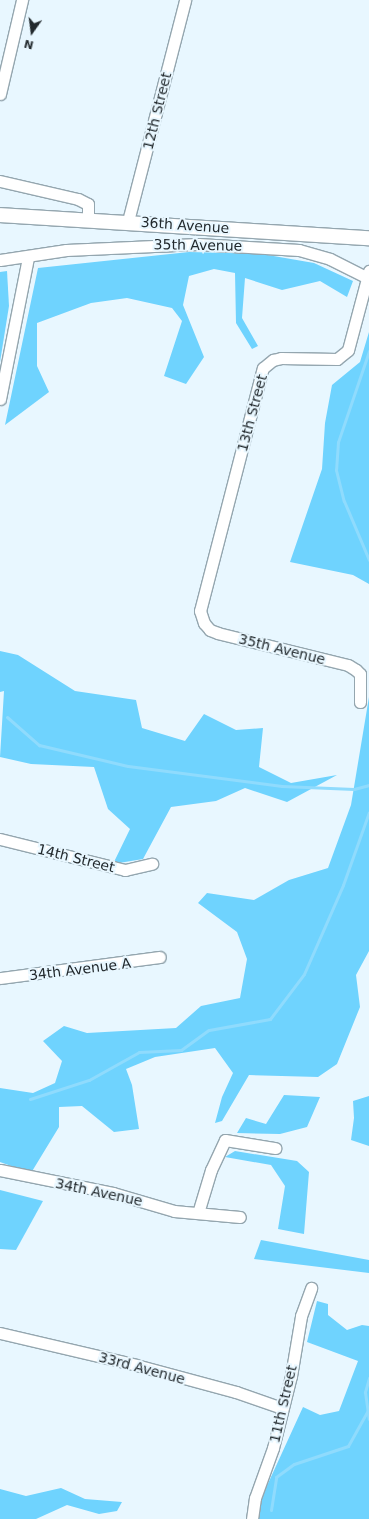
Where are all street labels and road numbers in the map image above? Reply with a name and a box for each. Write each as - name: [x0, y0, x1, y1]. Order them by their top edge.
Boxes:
- street label: 12th Street: [139, 71, 175, 151]
- street label: 36th Avenue: [140, 214, 230, 236]
- street label: 35th Avenue: [154, 236, 242, 254]
- street label: 13th Street: [234, 373, 270, 453]
- street label: 35th Avenue: [237, 630, 327, 668]
- street label: 14th Street: [36, 840, 116, 876]
- street label: 34th Avenue A: [28, 954, 132, 984]
- street label: 34th Avenue: [54, 1175, 144, 1209]
- street label: 33rd Avenue: [97, 1348, 187, 1388]
- street label: 11th Street: [266, 1364, 300, 1444]

